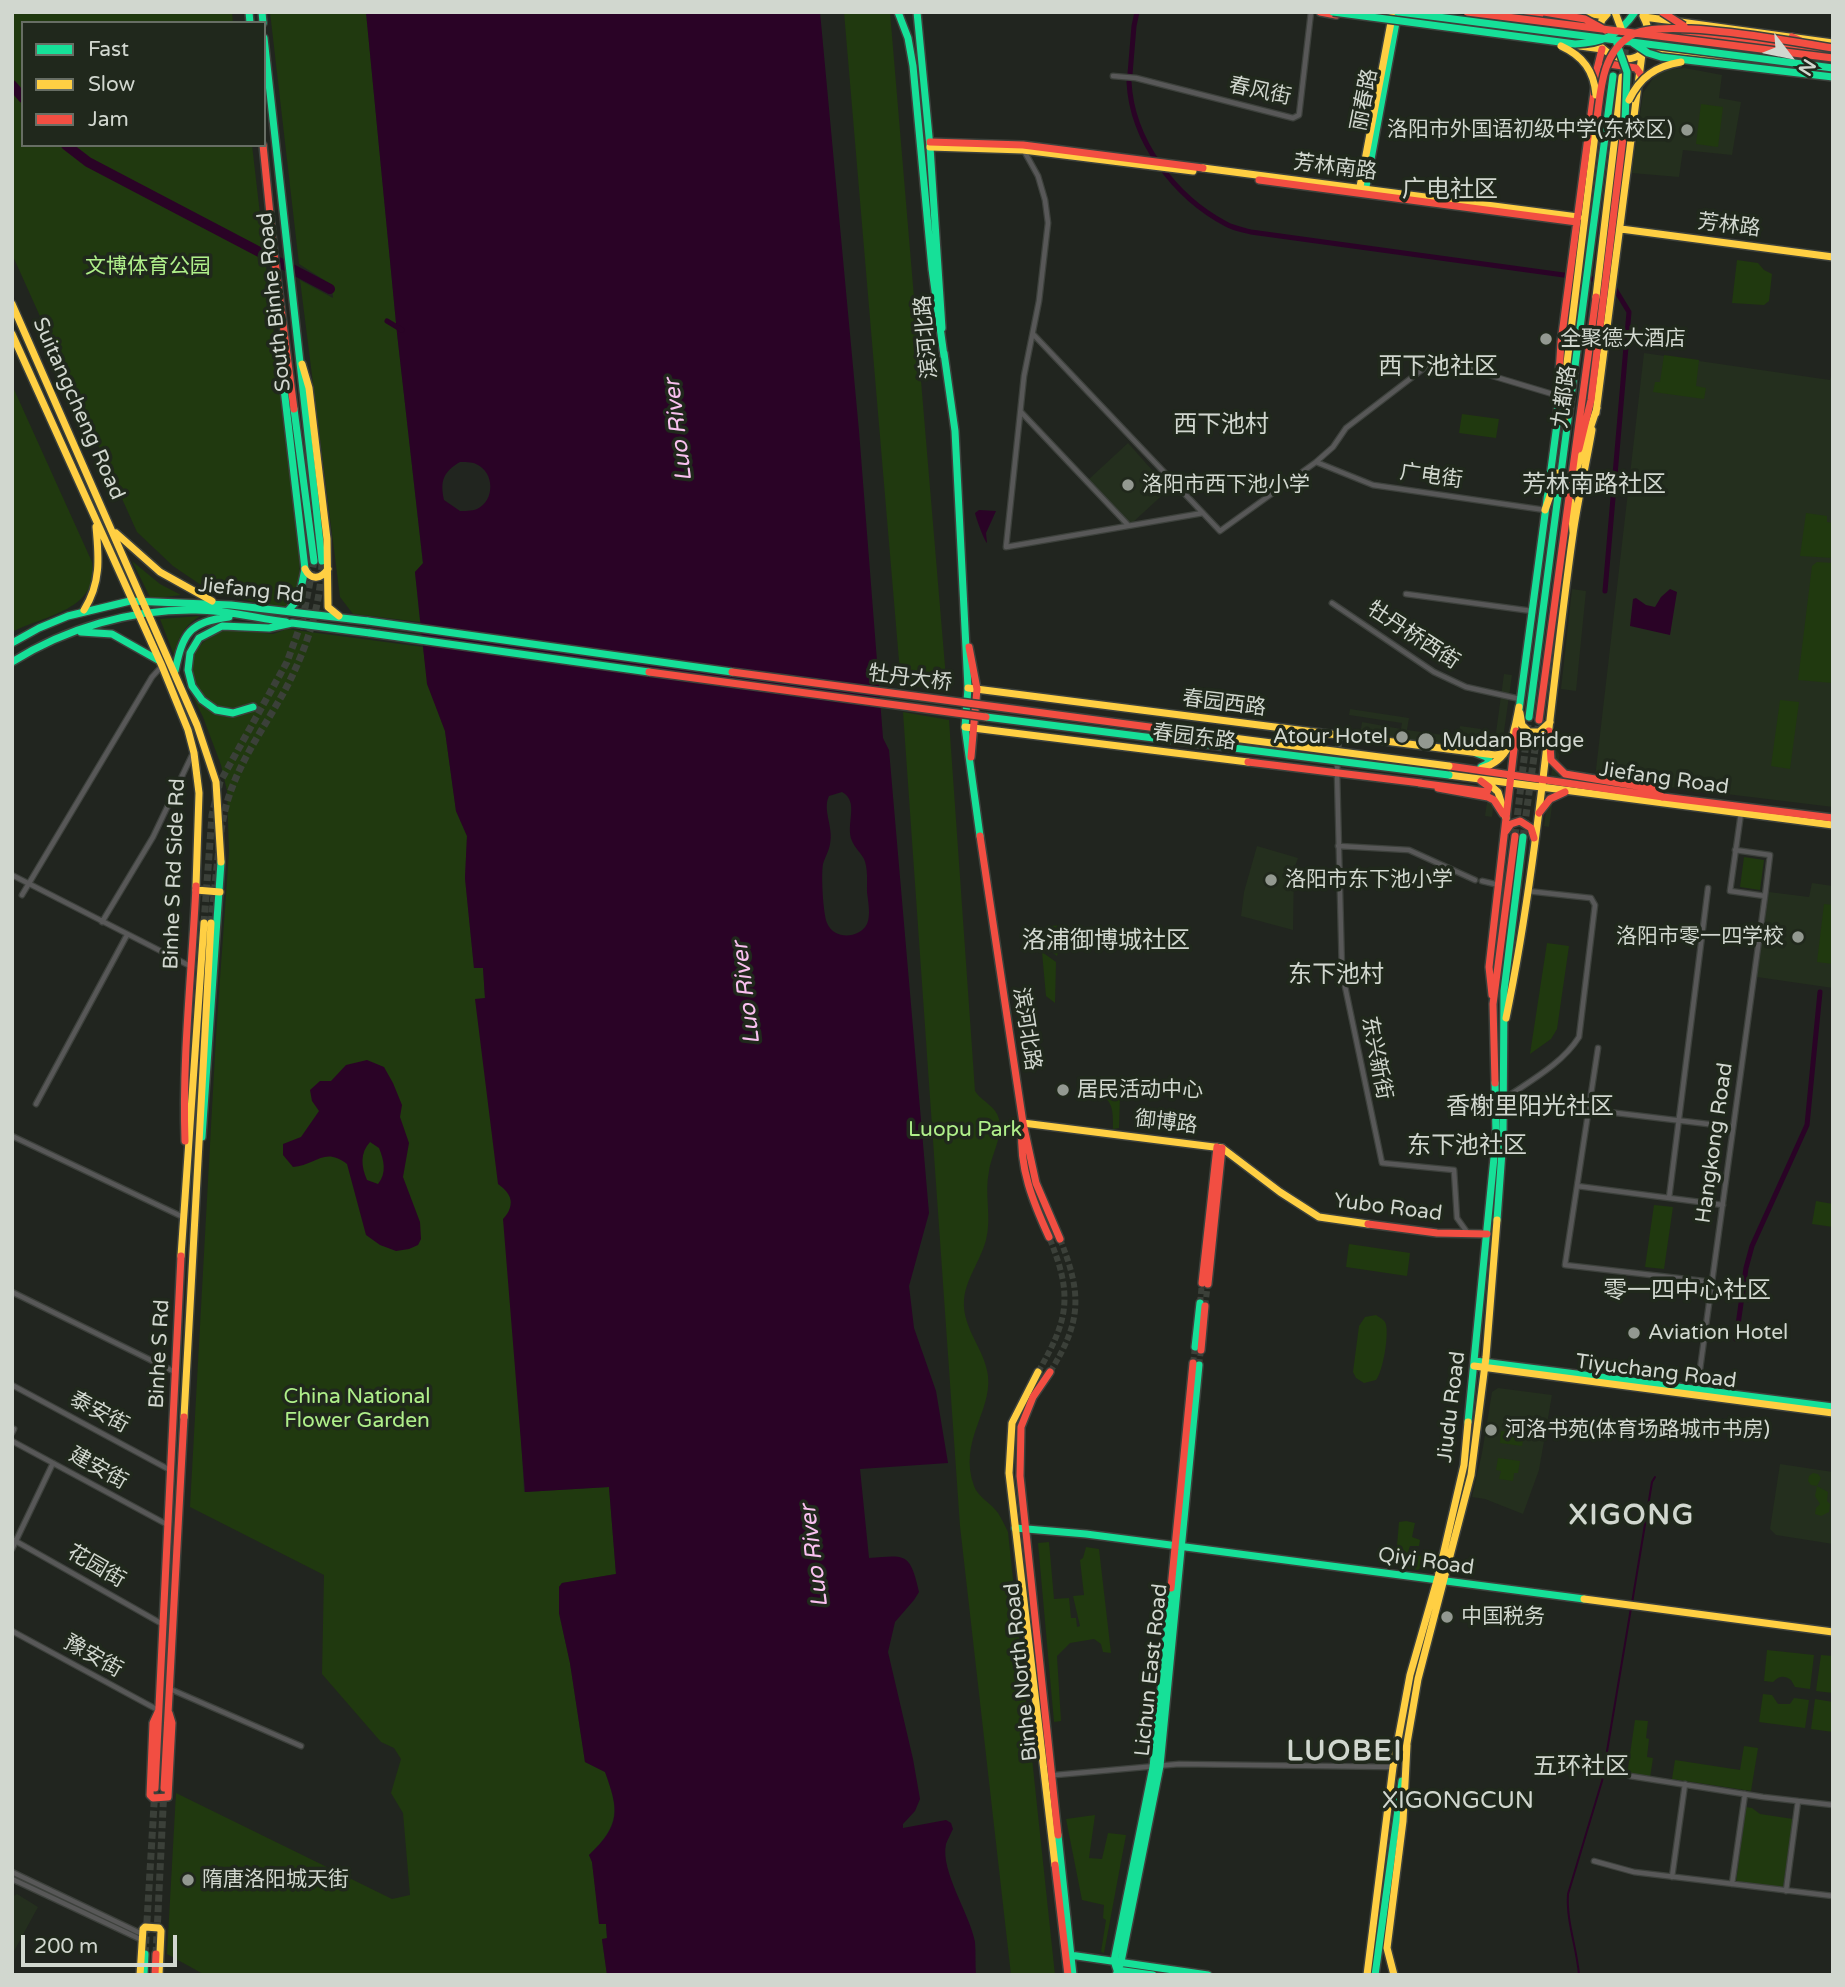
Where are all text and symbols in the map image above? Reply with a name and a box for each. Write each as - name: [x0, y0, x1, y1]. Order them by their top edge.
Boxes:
- legend: [21, 21, 266, 147]
- north arrow: [1754, 21, 1824, 91]
- text: Fast: [88, 37, 129, 62]
- text: N: [1793, 55, 1820, 79]
- street label: 丽春路: [1347, 67, 1383, 133]
- text: Slow: [88, 72, 135, 97]
- street label: 春风街: [1227, 73, 1293, 111]
- text: Jam: [88, 107, 129, 132]
- place label: 洛阳市外国语初级中学(东校区): [1387, 117, 1673, 143]
- marker: 洛阳市外国语初级中学(东校区): [1679, 122, 1695, 138]
- street label: 芳林南路: [1292, 150, 1378, 186]
- district label: 广电社区: [1402, 177, 1498, 205]
- street label: 芳林路: [1696, 210, 1762, 242]
- street label: South Binhe Road: [253, 211, 297, 393]
- park label: 文博体育公园: [85, 254, 211, 280]
- street label: 滨河北路: [911, 294, 943, 380]
- street label: Suitangcheng Road: [26, 314, 130, 504]
- place label: 全聚德大酒店: [1560, 326, 1686, 352]
- marker: 全聚德大酒店: [1538, 331, 1554, 347]
- district label: 西下池社区: [1378, 354, 1498, 382]
- street label: 九都路: [1548, 364, 1582, 430]
- water label: Luo River: [659, 377, 699, 483]
- district label: 西下池村: [1173, 412, 1269, 440]
- street label: 广电街: [1398, 460, 1464, 494]
- place label: 洛阳市西下池小学: [1142, 472, 1310, 498]
- district label: 芳林南路社区: [1522, 472, 1666, 500]
- marker: 洛阳市西下池小学: [1120, 477, 1136, 493]
- street label: Jiefang Rd: [197, 573, 305, 609]
- street label: 牡丹桥西街: [1362, 597, 1464, 675]
- street label: 牡丹大桥: [867, 661, 953, 697]
- street label: 春园西路: [1181, 686, 1267, 722]
- street label: 春园东路: [1151, 720, 1237, 756]
- place label: Atour Hotel: [1273, 724, 1388, 750]
- place label: Mudan Bridge: [1442, 728, 1584, 754]
- marker: Atour Hotel: [1394, 729, 1410, 745]
- marker: Mudan Bridge: [1416, 731, 1436, 751]
- street label: Jiefang Road: [1598, 757, 1730, 801]
- street label: Binhe S Rd Side Rd: [159, 778, 191, 970]
- place label: 洛阳市东下池小学: [1285, 867, 1453, 893]
- marker: 洛阳市东下池小学: [1263, 872, 1279, 888]
- place label: 洛阳市零一四学校: [1616, 924, 1784, 950]
- district label: 洛浦御博城社区: [1022, 928, 1190, 956]
- marker: 洛阳市零一四学校: [1790, 929, 1806, 945]
- water label: Luo River: [727, 940, 767, 1046]
- district label: 东下池村: [1288, 962, 1384, 990]
- street label: 滨河北路: [1007, 986, 1045, 1072]
- street label: 东兴新街: [1356, 1014, 1396, 1102]
- street label: Hangkong Road: [1691, 1061, 1739, 1225]
- place label: 居民活动中心: [1077, 1077, 1203, 1103]
- marker: 居民活动中心: [1055, 1082, 1071, 1098]
- district label: 香榭里阳光社区: [1446, 1094, 1614, 1122]
- street label: 御博路: [1133, 1107, 1199, 1139]
- park label: Luopu Park: [908, 1117, 1022, 1143]
- district label: 东下池社区: [1407, 1133, 1527, 1161]
- street label: Yubo Road: [1332, 1189, 1444, 1227]
- district label: 零一四中心社区: [1603, 1278, 1771, 1306]
- street label: Binhe S Rd: [145, 1299, 175, 1409]
- place label: Aviation Hotel: [1648, 1320, 1788, 1346]
- marker: Aviation Hotel: [1626, 1325, 1642, 1341]
- street label: Jiudu Road: [1433, 1350, 1471, 1464]
- street label: Tiyuchang Road: [1574, 1350, 1738, 1394]
- park label: China National Flower Garden: [284, 1384, 430, 1434]
- street label: 泰安街: [65, 1387, 133, 1439]
- place label: 河洛书苑(体育场路城市书房): [1505, 1417, 1770, 1443]
- marker: 河洛书苑(体育场路城市书房): [1483, 1422, 1499, 1438]
- street label: 建安街: [64, 1443, 132, 1495]
- district label: XIGONG: [1570, 1500, 1694, 1534]
- water label: Luo River: [795, 1503, 835, 1609]
- street label: 花园街: [62, 1540, 130, 1594]
- street label: Qiyi Road: [1376, 1543, 1476, 1581]
- street label: Binhe North Road: [1000, 1582, 1044, 1762]
- street label: Lichun East Road: [1130, 1582, 1174, 1758]
- place label: 中国税务: [1461, 1604, 1545, 1630]
- marker: 中国税务: [1439, 1609, 1455, 1625]
- street label: 豫安街: [59, 1631, 127, 1683]
- district label: LUOBEI: [1287, 1736, 1403, 1770]
- district label: 五环社区: [1533, 1754, 1629, 1782]
- district label: XIGONGCUN: [1374, 1788, 1542, 1816]
- place label: 隋唐洛阳城天街: [202, 1867, 349, 1893]
- marker: 隋唐洛阳城天街: [180, 1872, 196, 1888]
- scale bar: [24, 1920, 180, 1964]
- text: 200 m: [34, 1934, 98, 1959]

